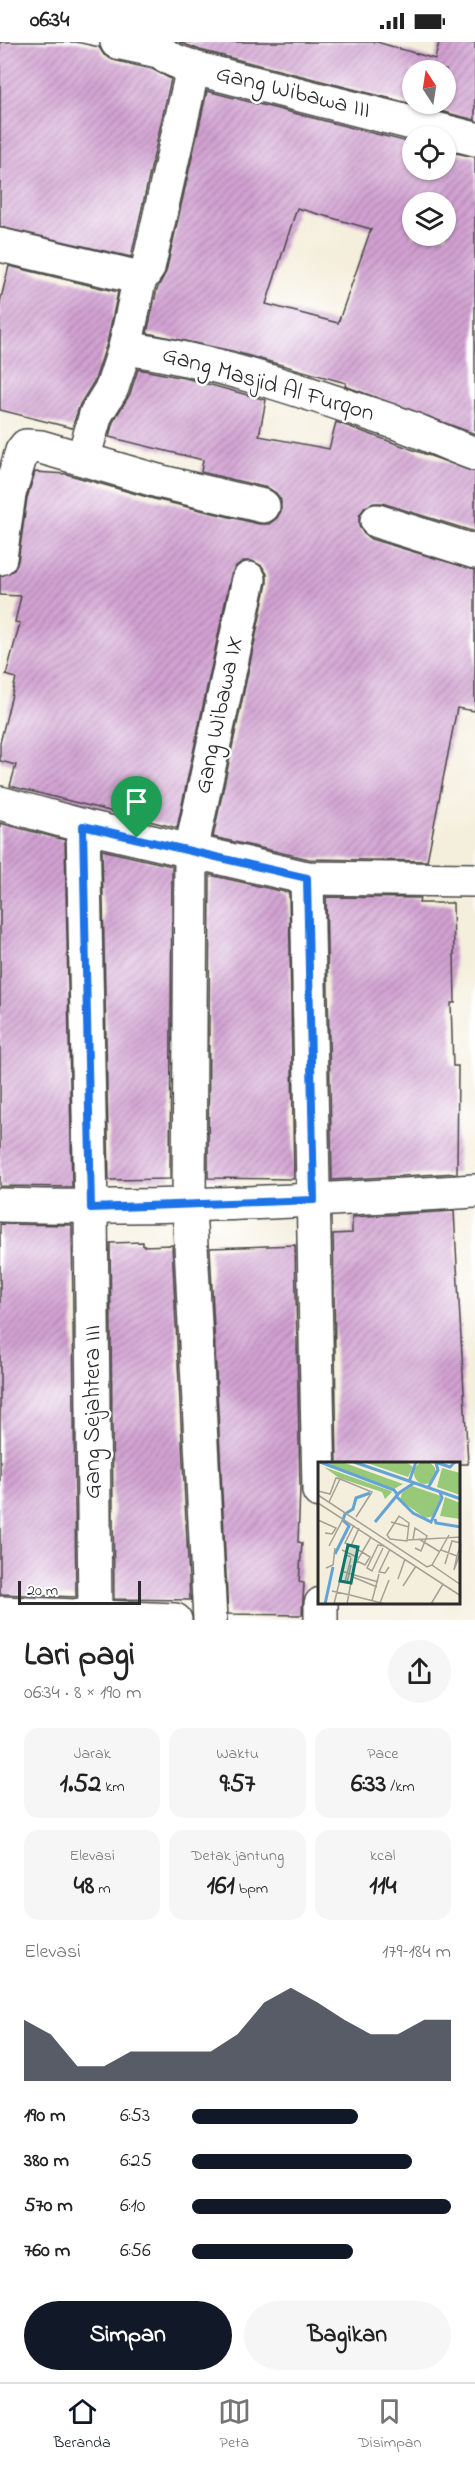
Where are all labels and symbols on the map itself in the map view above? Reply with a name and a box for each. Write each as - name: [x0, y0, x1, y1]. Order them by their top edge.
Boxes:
- street label: Gang Wibawa III: [212, 57, 374, 129]
- north arrow: [402, 60, 456, 114]
- street label: Gang Masjid Al Furqon: [158, 338, 378, 432]
- street label: Gang Wibawa IX: [186, 633, 254, 797]
- pin: [111, 776, 162, 838]
- street label: Gang Sejahtera III: [76, 1325, 111, 1499]
- inset map: [318, 1462, 460, 1605]
- scale bar: [18, 1578, 141, 1606]

